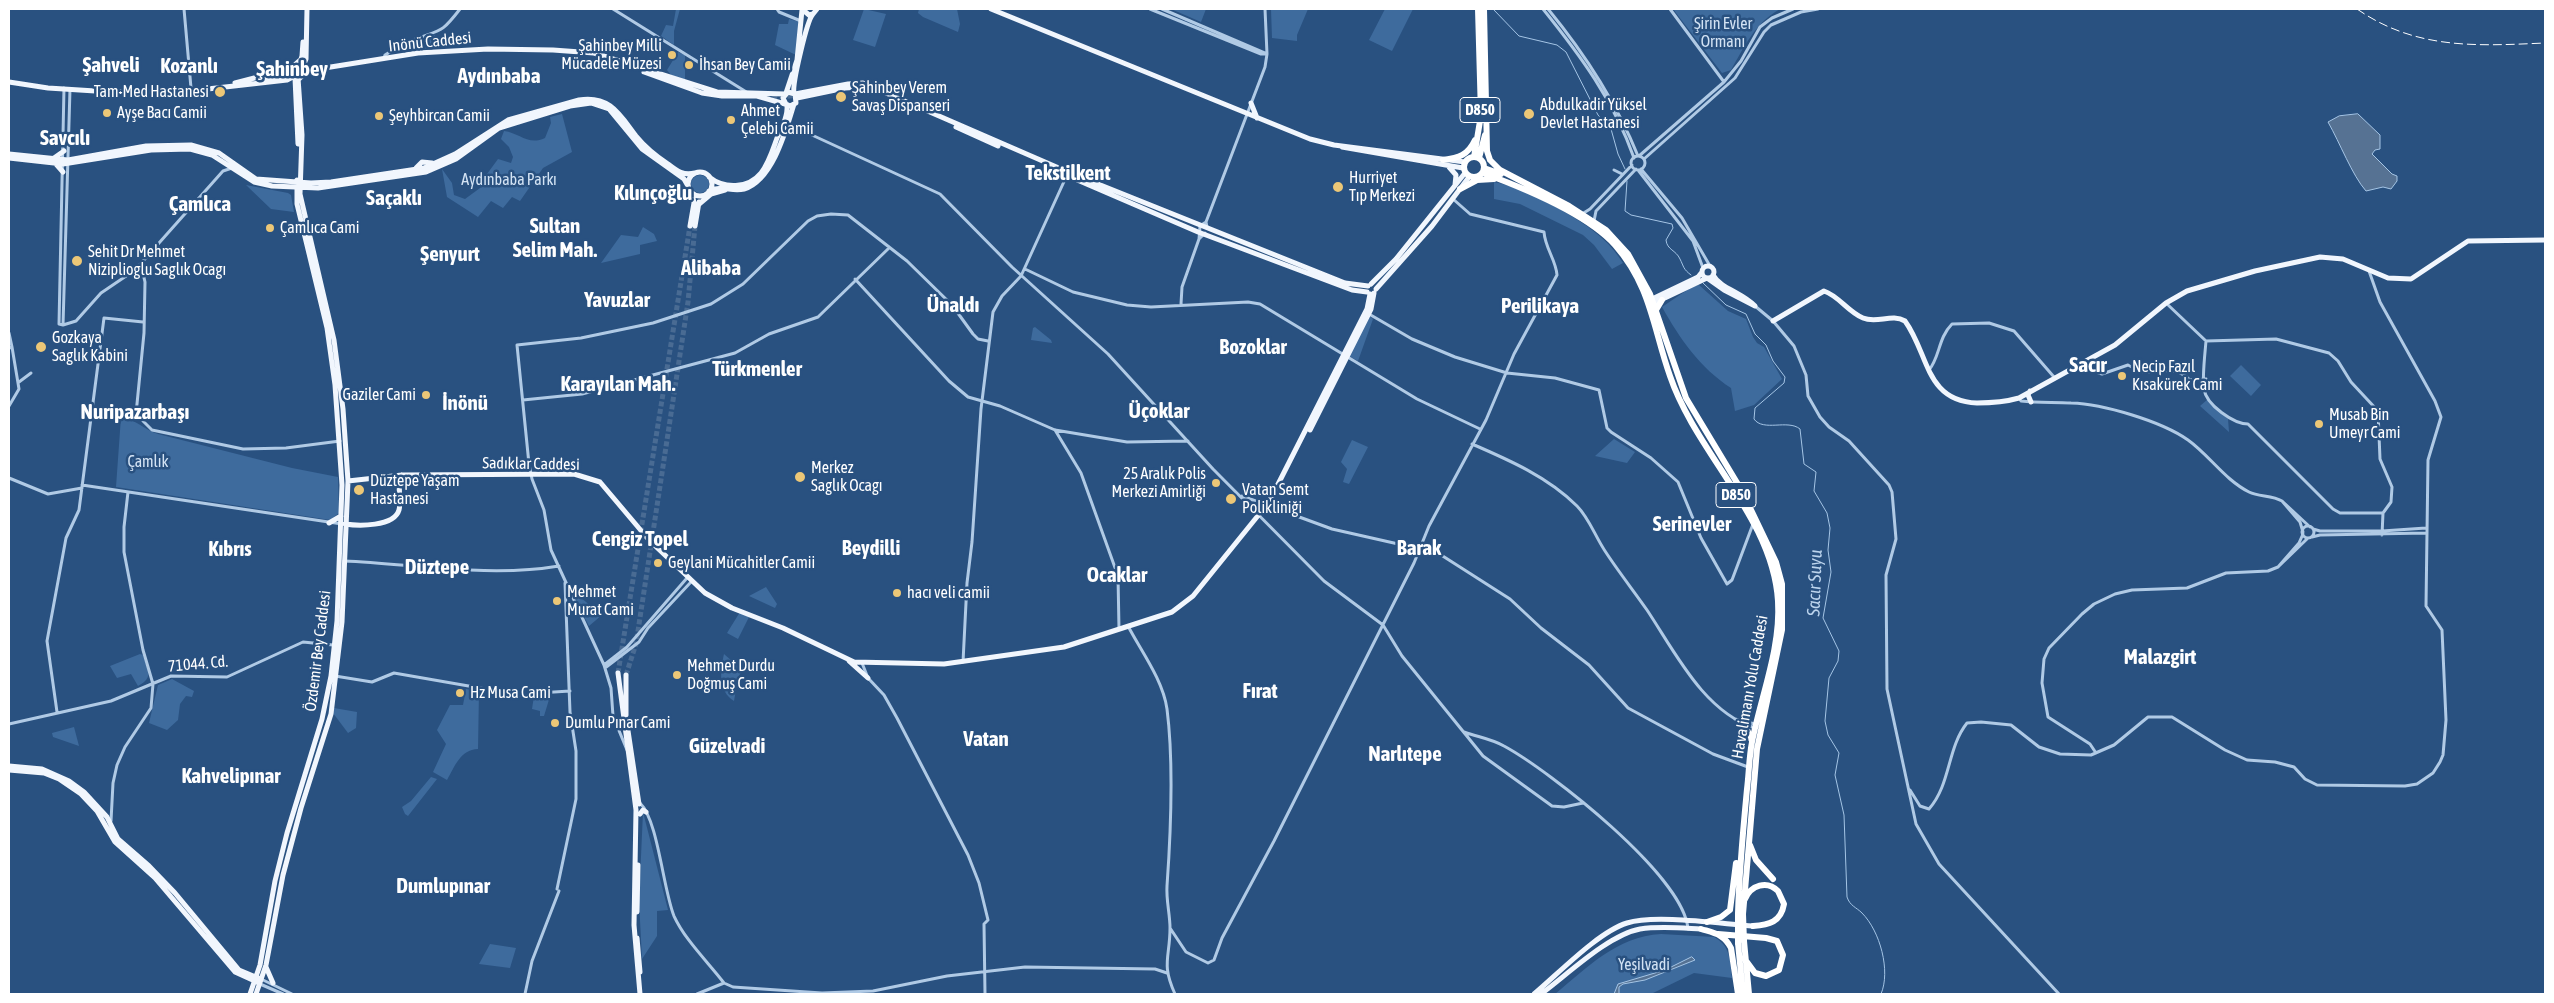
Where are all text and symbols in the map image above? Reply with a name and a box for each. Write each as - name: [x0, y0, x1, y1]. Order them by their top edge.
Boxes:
- park label: Şirin Evler Ormanı: [1694, 14, 1752, 52]
- street label: Inönü Caddesi: [388, 28, 472, 56]
- place label: Şahinbey Milli Mücadele Müzesi: [561, 36, 662, 74]
- marker: Şahinbey Milli Mücadele Müzesi: [666, 49, 678, 61]
- district label: Şahveli: [82, 52, 140, 78]
- district label: Kozanlı: [160, 53, 218, 79]
- place label: İhsan Bey Camii: [699, 55, 791, 75]
- district label: Şahinbey: [256, 56, 328, 82]
- marker: İhsan Bey Camii: [683, 59, 695, 71]
- district label: Aydınbaba: [457, 63, 541, 89]
- place label: Şahinbey Verem Savaş Dispanseri: [852, 78, 950, 116]
- place label: Tam-Med Hastanesi: [94, 82, 209, 102]
- marker: Tam-Med Hastanesi: [213, 85, 227, 99]
- marker: Şahinbey Verem Savaş Dispanseri: [834, 90, 848, 104]
- place label: Abdulkadir Yüksel Devlet Hastanesi: [1540, 95, 1647, 133]
- road number: D850: [1460, 98, 1500, 122]
- place label: Ahmet Çelebi Camii: [741, 101, 814, 139]
- place label: Ayşe Bacı Camii: [117, 103, 207, 123]
- place label: Şeyhbircan Camii: [389, 106, 490, 126]
- marker: Ayşe Bacı Camii: [101, 107, 113, 119]
- marker: Abdulkadir Yüksel Devlet Hastanesi: [1522, 107, 1536, 121]
- marker: Şeyhbircan Camii: [373, 110, 385, 122]
- marker: Ahmet Çelebi Camii: [725, 114, 737, 126]
- district label: Savcılı: [40, 125, 90, 151]
- district label: Tekstilkent: [1025, 160, 1111, 186]
- place label: Hurriyet Tıp Merkezi: [1349, 168, 1415, 206]
- park label: Aydınbaba Parkı: [461, 170, 557, 190]
- district label: Kılınçoğlu: [614, 180, 692, 206]
- marker: Hurriyet Tıp Merkezi: [1331, 180, 1345, 194]
- district label: Saçaklı: [366, 185, 422, 211]
- district label: Çamlıca: [169, 191, 231, 217]
- district label: Sultan Selim Mah.: [513, 213, 597, 263]
- place label: Çamlıca Cami: [280, 218, 359, 238]
- marker: Çamlıca Cami: [264, 222, 276, 234]
- district label: Şenyurt: [420, 241, 480, 267]
- place label: Sehit Dr Mehmet Niziplioglu Saglık Ocagı: [88, 242, 226, 280]
- marker: Sehit Dr Mehmet Niziplioglu Saglık Ocagı: [70, 254, 84, 268]
- district label: Alibaba: [681, 255, 741, 281]
- district label: Yavuzlar: [584, 287, 650, 313]
- district label: Ünaldı: [927, 292, 979, 318]
- district label: Perilikaya: [1501, 293, 1579, 319]
- place label: Gozkaya Saglık Kabini: [52, 328, 128, 366]
- district label: Bozoklar: [1219, 334, 1287, 360]
- marker: Gozkaya Saglık Kabini: [34, 340, 48, 354]
- district label: Sacır: [2069, 352, 2107, 378]
- district label: Türkmenler: [712, 356, 802, 382]
- place label: Necip Fazıl Kısakürek Cami: [2132, 357, 2222, 395]
- marker: Necip Fazıl Kısakürek Cami: [2116, 370, 2128, 382]
- district label: Karayılan Mah.: [561, 371, 675, 397]
- place label: Gaziler Cami: [343, 385, 416, 405]
- marker: Gaziler Cami: [420, 389, 432, 401]
- district label: İnönü: [442, 390, 488, 416]
- district label: Üçoklar: [1129, 398, 1189, 424]
- district label: Nuripazarbaşı: [81, 399, 189, 425]
- place label: Musab Bin Umeyr Cami: [2329, 405, 2400, 443]
- marker: Musab Bin Umeyr Cami: [2313, 418, 2325, 430]
- park label: Çamlık: [127, 452, 169, 472]
- street label: Sadıklar Caddesi: [482, 454, 580, 474]
- place label: Merkez Saglık Ocagı: [811, 458, 882, 496]
- place label: 25 Aralık Polis Merkezi Amirliği: [1111, 464, 1206, 502]
- marker: Merkez Saglık Ocagı: [793, 470, 807, 484]
- place label: Düztepe Yaşam Hastanesi: [370, 471, 459, 509]
- marker: 25 Aralık Polis Merkezi Amirliği: [1210, 477, 1222, 489]
- place label: Vatan Semt Polikliniği: [1242, 480, 1309, 518]
- road number: D850: [1716, 482, 1756, 508]
- marker: Düztepe Yaşam Hastanesi: [352, 483, 366, 497]
- marker: Vatan Semt Polikliniği: [1224, 492, 1238, 506]
- district label: Serinevler: [1653, 511, 1731, 537]
- district label: Cengiz Topel: [592, 526, 688, 552]
- district label: Beydilli: [842, 535, 900, 561]
- district label: Barak: [1397, 535, 1441, 561]
- district label: Kıbrıs: [208, 536, 252, 562]
- water label: Sacır Suyu: [1803, 549, 1827, 617]
- place label: Geylani Mücahitler Camii: [668, 553, 815, 573]
- district label: Düztepe: [405, 554, 469, 580]
- marker: Geylani Mücahitler Camii: [652, 557, 664, 569]
- district label: Ocaklar: [1087, 562, 1147, 588]
- place label: Mehmet Murat Cami: [567, 582, 634, 620]
- place label: hacı veli camii: [907, 583, 990, 603]
- marker: hacı veli camii: [891, 587, 903, 599]
- street label: Özdemir Bey Caddesi: [301, 589, 335, 713]
- marker: Mehmet Murat Cami: [551, 595, 563, 607]
- street label: Havalimanı Yolu Caddesi: [1728, 614, 1772, 760]
- district label: Malazgirt: [2124, 644, 2196, 670]
- street label: 71044. Cd.: [167, 652, 229, 676]
- place label: Mehmet Durdu Doğmuş Cami: [687, 656, 775, 694]
- marker: Mehmet Durdu Doğmuş Cami: [671, 669, 683, 681]
- district label: Fırat: [1243, 678, 1277, 704]
- place label: Hz Musa Cami: [470, 683, 551, 703]
- marker: Hz Musa Cami: [454, 687, 466, 699]
- place label: Dumlu Pınar Cami: [565, 713, 671, 733]
- marker: Dumlu Pınar Cami: [549, 717, 561, 729]
- district label: Vatan: [963, 726, 1009, 752]
- district label: Güzelvadi: [689, 733, 765, 759]
- district label: Narlıtepe: [1368, 741, 1442, 767]
- district label: Kahvelipınar: [181, 763, 281, 789]
- district label: Dumlupınar: [396, 873, 490, 899]
- park label: Yeşilvadi: [1618, 955, 1670, 975]

